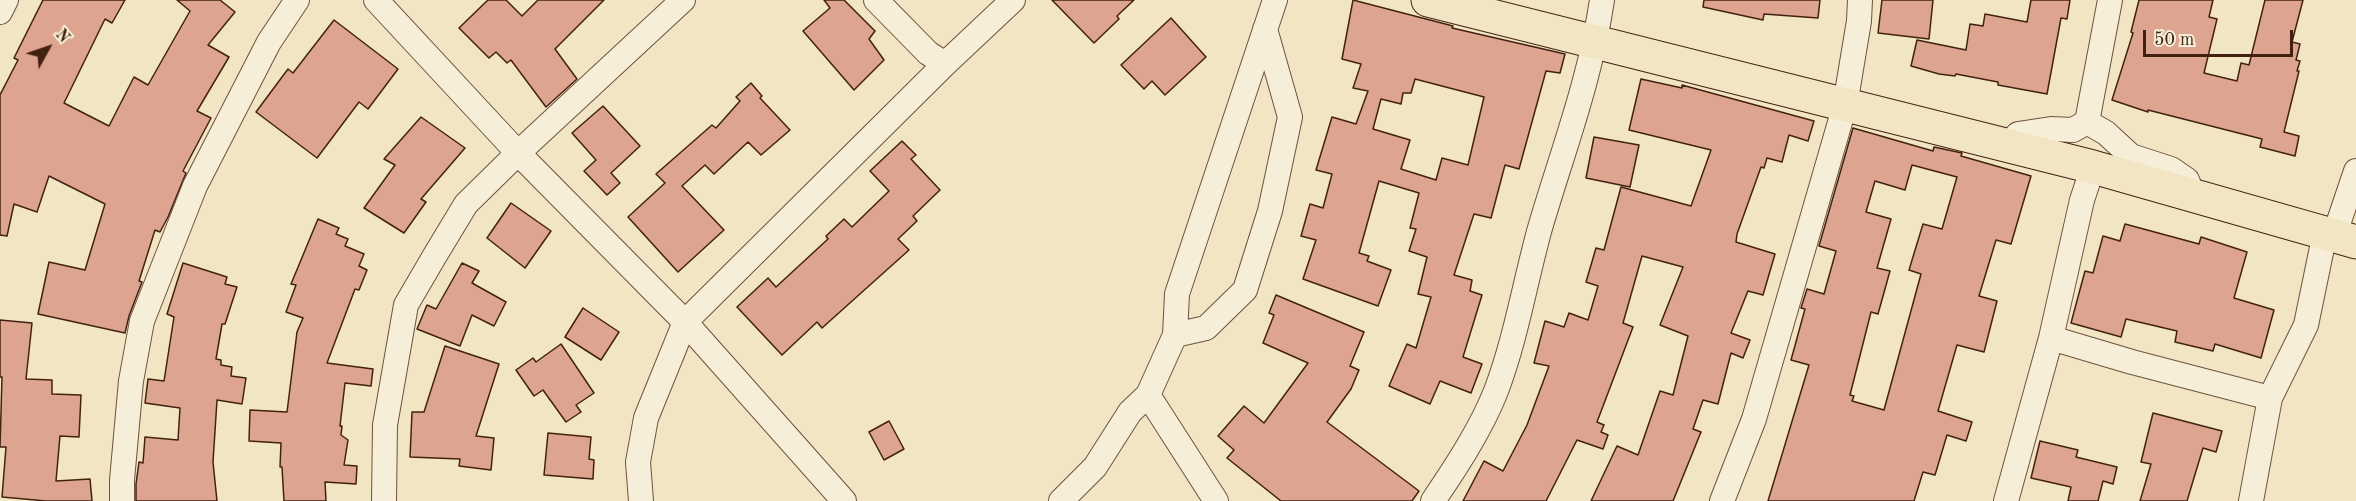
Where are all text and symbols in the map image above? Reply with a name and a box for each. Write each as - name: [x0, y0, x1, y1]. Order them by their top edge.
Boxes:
- north arrow: [18, 18, 78, 78]
- scale bar: [2146, 18, 2296, 56]
- text: N: [52, 27, 72, 46]
- text: 50 m: [2154, 31, 2194, 49]

